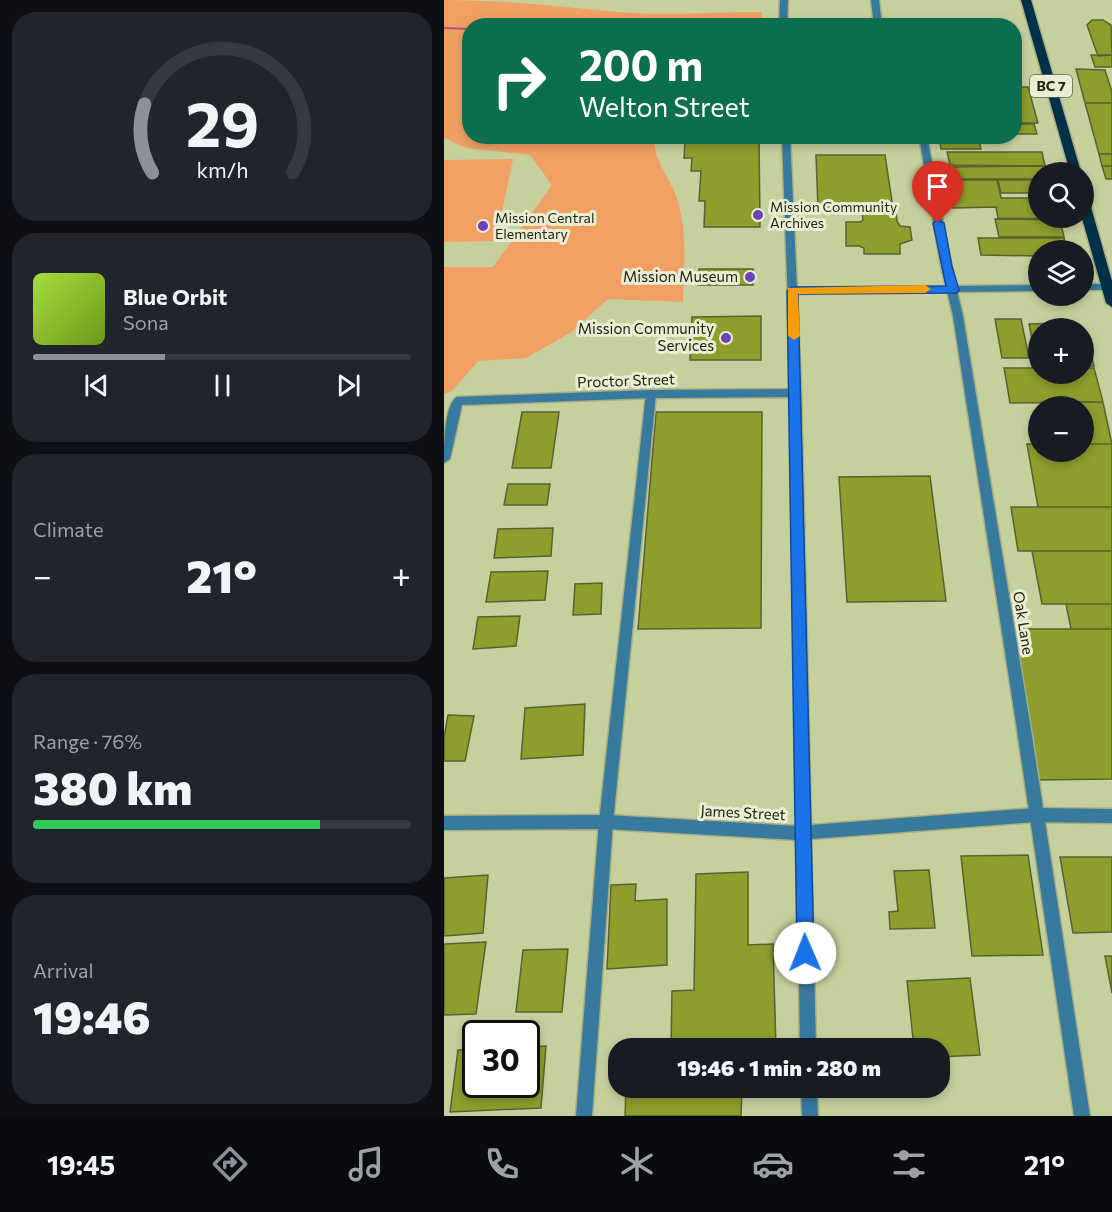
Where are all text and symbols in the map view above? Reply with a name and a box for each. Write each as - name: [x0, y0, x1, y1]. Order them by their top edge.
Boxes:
- text: 200 m: [579, 38, 703, 90]
- icon: right: [480, 42, 558, 120]
- road number: BC 7: [1030, 75, 1072, 97]
- text: 29: [185, 85, 259, 161]
- text: Welton Street: [579, 90, 750, 123]
- text: km/h: [196, 157, 248, 183]
- pin: [912, 161, 963, 223]
- map controls: [1028, 162, 1094, 462]
- button: search: [1028, 162, 1094, 228]
- icon: arrive: [921, 170, 954, 203]
- place label: Mission Community Archives: [770, 198, 897, 231]
- marker: Mission Community Archives: [751, 208, 765, 222]
- place label: Mission Central Elementary: [495, 209, 594, 242]
- marker: Mission Central Elementary: [476, 219, 490, 233]
- button: layers: [1028, 240, 1094, 306]
- place label: Mission Museum: [623, 267, 738, 285]
- marker: Mission Museum: [743, 270, 757, 284]
- text: Blue Orbit: [123, 283, 227, 310]
- text: Sona: [123, 310, 169, 334]
- button: +: [1028, 318, 1094, 384]
- place label: Mission Community Services: [578, 319, 714, 354]
- marker: Mission Community Services: [719, 331, 733, 345]
- icon: previous: [80, 369, 113, 402]
- icon: pause: [206, 369, 239, 402]
- icon: next: [332, 369, 365, 402]
- street label: Proctor Street: [577, 369, 675, 391]
- button: −: [1028, 396, 1094, 462]
- text: Climate: [33, 517, 103, 541]
- text: 21°: [186, 547, 257, 602]
- text: −: [33, 554, 52, 595]
- text: +: [392, 554, 411, 595]
- street label: Oak Lane: [1010, 590, 1038, 656]
- text: Range · 76%: [33, 729, 142, 753]
- text: 380 km: [33, 759, 192, 814]
- street label: James Street: [700, 801, 786, 823]
- position arrow: [773, 921, 837, 985]
- text: Arrival: [33, 958, 94, 982]
- text: 19:46: [33, 988, 151, 1043]
- speed limit sign: 30: [462, 1020, 540, 1098]
- text: 19:46 · 1 min · 280 m: [677, 1054, 881, 1081]
- icon: directions: [209, 1143, 251, 1185]
- icon: music: [345, 1143, 387, 1185]
- icon: phone: [481, 1143, 523, 1185]
- icon: climate: [616, 1143, 658, 1185]
- icon: car: [752, 1143, 794, 1185]
- icon: filters: [888, 1143, 930, 1185]
- text: 19:45: [47, 1148, 115, 1181]
- text: 21°: [1024, 1148, 1065, 1181]

